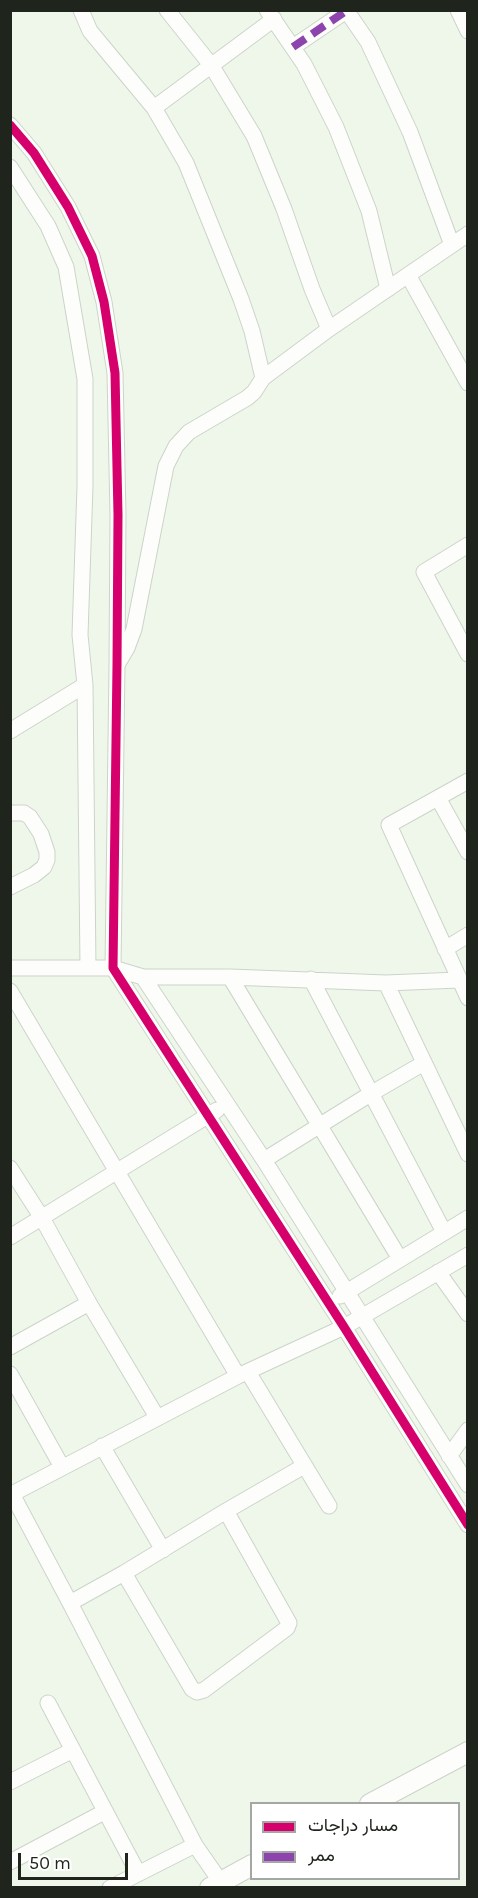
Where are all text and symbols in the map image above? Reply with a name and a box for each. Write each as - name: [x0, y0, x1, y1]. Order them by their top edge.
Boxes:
- legend: [250, 1802, 460, 1880]
- text: مسار دراجات: [308, 1814, 398, 1836]
- scale bar: [21, 1841, 130, 1879]
- text: ممر: [308, 1844, 335, 1866]
- text: 50 m: [29, 1852, 71, 1874]

